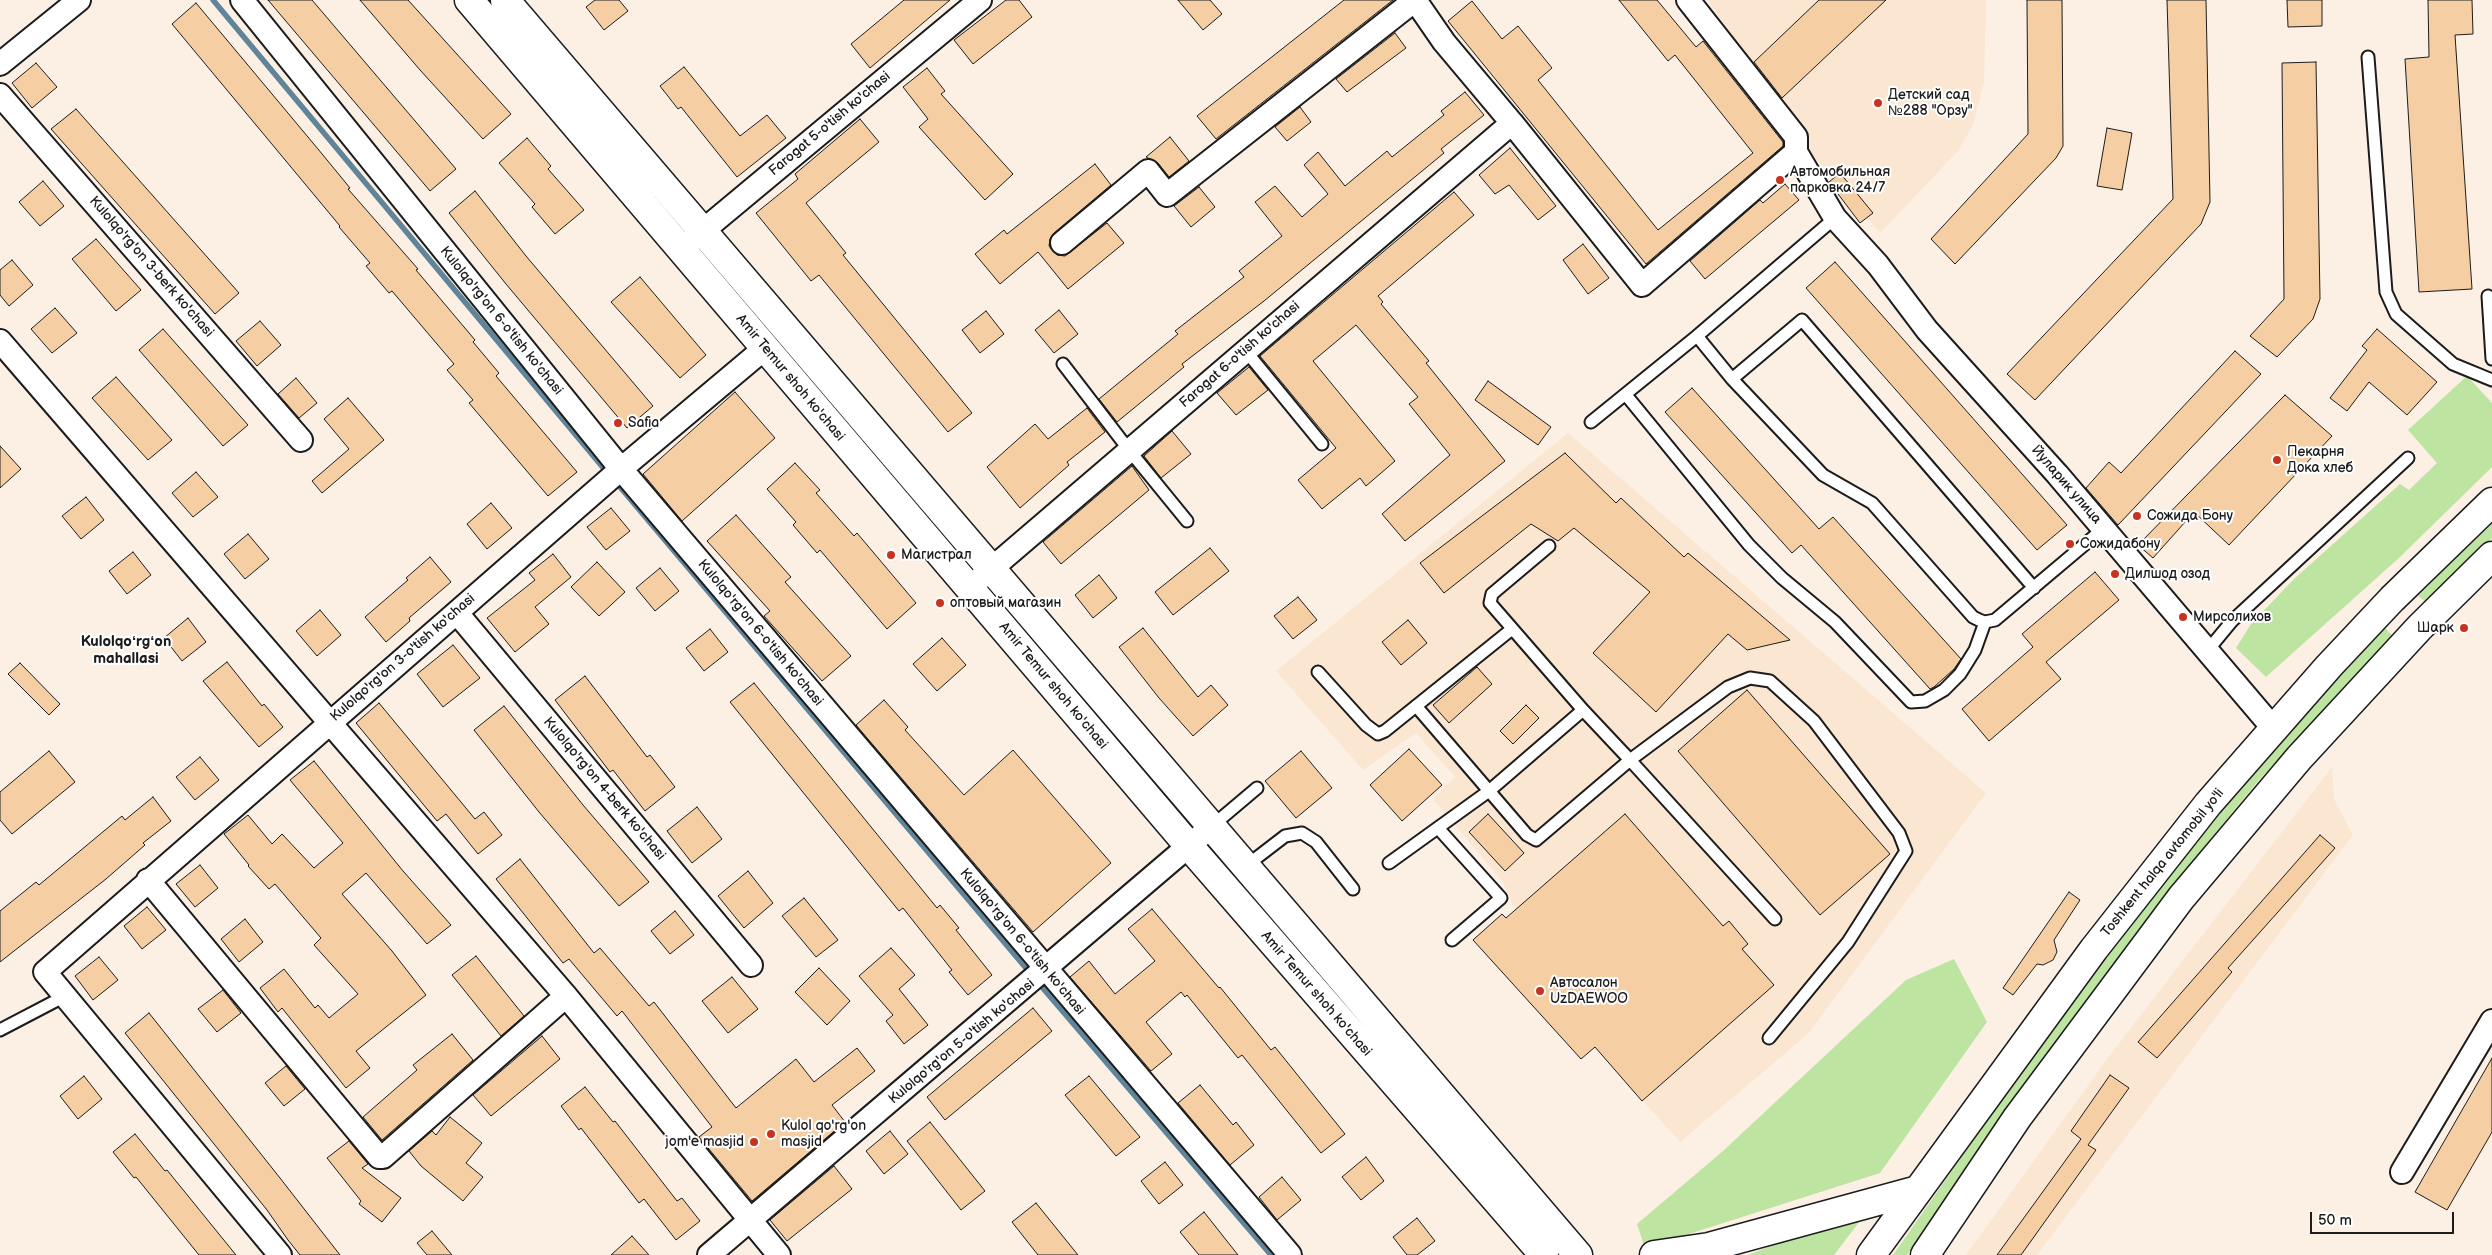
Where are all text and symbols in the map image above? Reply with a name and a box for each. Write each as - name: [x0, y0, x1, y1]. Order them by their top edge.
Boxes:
- street label: Farogat 5-o'tish ko'chasi: [766, 68, 894, 180]
- place label: Детский сад №288 "Орзу": [1888, 87, 1973, 120]
- marker: Детский сад №288 "Орзу": [1872, 97, 1884, 109]
- place label: Автомобильная парковка 24/7: [1790, 164, 1890, 196]
- marker: Автомобильная парковка 24/7: [1774, 174, 1786, 186]
- street label: Kulolqo'rg'on 3-berk ko'chasi: [85, 193, 217, 341]
- street label: Kulolqo'rg'on 6-o'tish ko'chasi: [436, 243, 566, 399]
- street label: Farogat 6-o'tish ko'chasi: [1176, 298, 1304, 412]
- street label: Amir Temur shoh ko'chasi: [732, 311, 848, 445]
- place label: Safia: [628, 415, 659, 431]
- marker: Safia: [612, 417, 624, 429]
- street label: Йуларик улица: [2027, 442, 2105, 528]
- place label: Пекарня Дока хлеб: [2287, 444, 2353, 477]
- marker: Пекарня Дока хлеб: [2271, 454, 2283, 466]
- place label: Сожида Бону: [2147, 508, 2233, 524]
- marker: Сожида Бону: [2131, 510, 2143, 522]
- place label: Сожидабону: [2080, 536, 2160, 552]
- marker: Сожидабону: [2064, 538, 2076, 550]
- place label: Магистрал: [901, 547, 972, 563]
- marker: Магистрал: [885, 549, 897, 561]
- street label: Kulolqo'rg'on 6-o'tish ko'chasi: [694, 556, 826, 710]
- place label: Дилшод озод: [2125, 566, 2210, 582]
- marker: Дилшод озод: [2109, 568, 2121, 580]
- street label: Kulolqo'rg'on 3-o'tish ko'chasi: [327, 591, 479, 725]
- place label: оптовый магазин: [950, 595, 1061, 611]
- marker: оптовый магазин: [934, 597, 946, 609]
- place label: Мирсолихов: [2193, 609, 2271, 625]
- marker: Мирсолихов: [2177, 611, 2189, 623]
- street label: Amir Temur shoh ko'chasi: [995, 619, 1111, 753]
- place label: Шарк: [2417, 620, 2454, 636]
- marker: Шарк: [2458, 622, 2470, 634]
- district label: Kulolqoʻrgʻon mahallasi: [81, 633, 171, 668]
- street label: Kulolqo'rg'on 4-berk ko'chasi: [539, 714, 669, 864]
- street label: Toshkent halqa avtomobil yo'li: [2098, 786, 2228, 940]
- street label: Kulolqo'rg'on 6-o'tish ko'chasi: [956, 865, 1088, 1019]
- street label: Amir Temur shoh ko'chasi: [1257, 928, 1375, 1060]
- place label: Автосалон UzDAEWOO: [1550, 975, 1628, 1008]
- street label: Kulolqo'rg'on 5-o'tish ko'chasi: [885, 976, 1039, 1108]
- marker: Автосалон UzDAEWOO: [1534, 985, 1546, 997]
- place label: Kulol qo'rg'on masjid: [781, 1118, 866, 1150]
- marker: Kulol qo'rg'on masjid: [765, 1128, 777, 1140]
- place label: jom'e masjid: [665, 1134, 744, 1150]
- marker: jom'e masjid: [748, 1136, 760, 1148]
- scale bar: [2312, 1202, 2456, 1234]
- text: 50 m: [2318, 1211, 2352, 1230]

